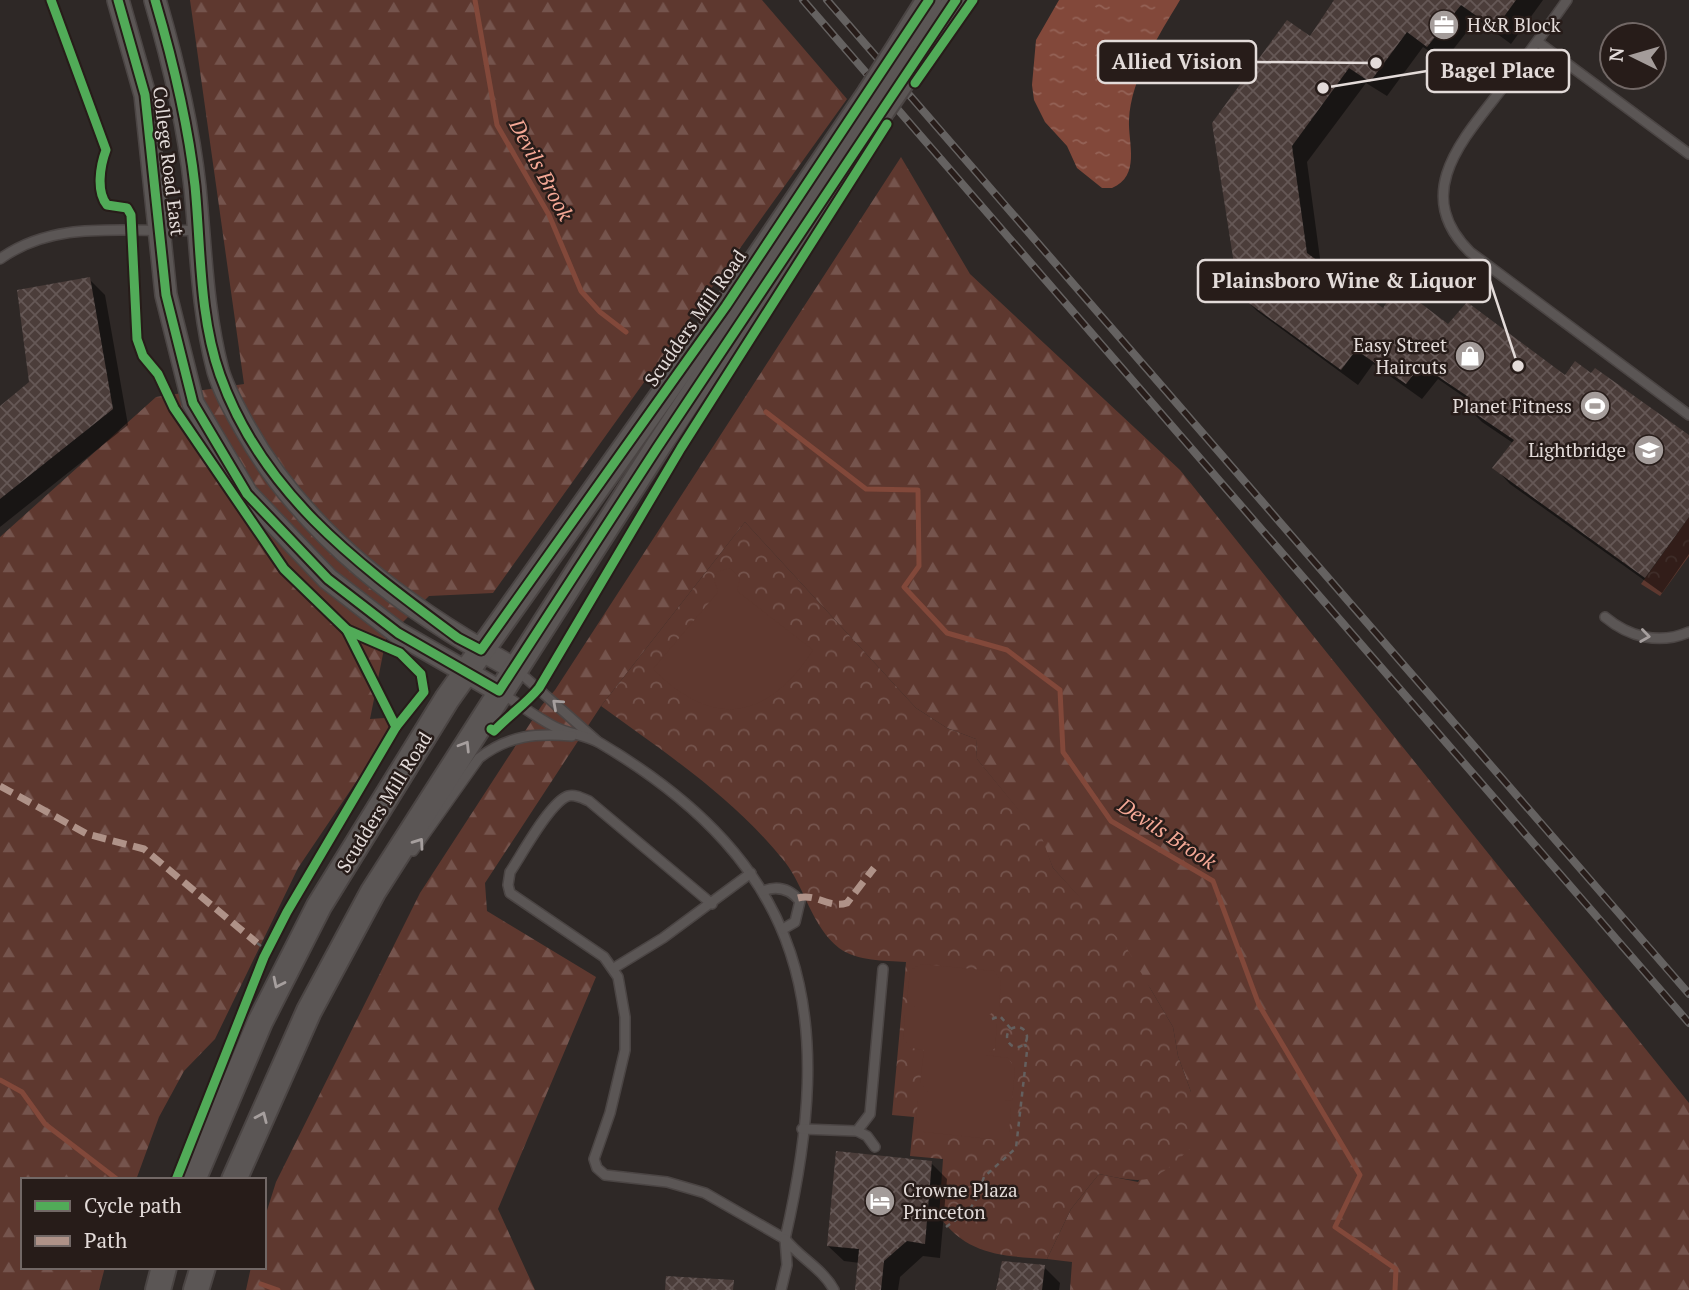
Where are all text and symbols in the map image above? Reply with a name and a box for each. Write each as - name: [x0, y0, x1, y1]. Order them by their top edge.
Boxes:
- office icon: H&R Block: [1427, 8, 1461, 42]
- place label: H&R Block: [1467, 12, 1561, 37]
- north arrow: [1598, 21, 1668, 91]
- callout: Allied Vision: [1098, 41, 1256, 83]
- text: N: [1602, 46, 1629, 63]
- text: Allied Vision: [1112, 47, 1243, 75]
- callout: Bagel Place: [1427, 50, 1569, 92]
- text: Bagel Place: [1441, 56, 1555, 84]
- street label: College Road East: [148, 85, 191, 237]
- water label: Devils Brook: [503, 113, 581, 226]
- street label: Scudders Mill Road: [638, 244, 751, 391]
- callout: Plainsboro Wine & Liquor: [1198, 260, 1490, 302]
- text: Plainsboro Wine & Liquor: [1212, 266, 1476, 294]
- place label: Easy Street Haircuts: [1353, 332, 1447, 379]
- shop icon: Easy Street Haircuts: [1453, 339, 1487, 373]
- sports icon: Planet Fitness: [1578, 389, 1612, 423]
- place label: Planet Fitness: [1452, 393, 1572, 418]
- school or university icon: Lightbridge: [1632, 433, 1666, 467]
- place label: Lightbridge: [1528, 437, 1626, 462]
- one-way arrow: [1639, 628, 1650, 643]
- one-way arrow: [553, 700, 566, 712]
- street label: Scudders Mill Road: [330, 726, 437, 877]
- one-way arrow: [456, 741, 469, 754]
- water label: Devils Brook: [1112, 791, 1223, 876]
- one-way arrow: [411, 838, 423, 851]
- one-way arrow: [272, 976, 286, 988]
- one-way arrow: [254, 1112, 268, 1124]
- place label: Crowne Plaza Princeton: [903, 1177, 1018, 1224]
- legend: [21, 1178, 266, 1269]
- hotel icon: Crowne Plaza Princeton: [863, 1184, 897, 1218]
- text: Cycle path: [84, 1191, 182, 1219]
- text: Path: [84, 1226, 127, 1254]

